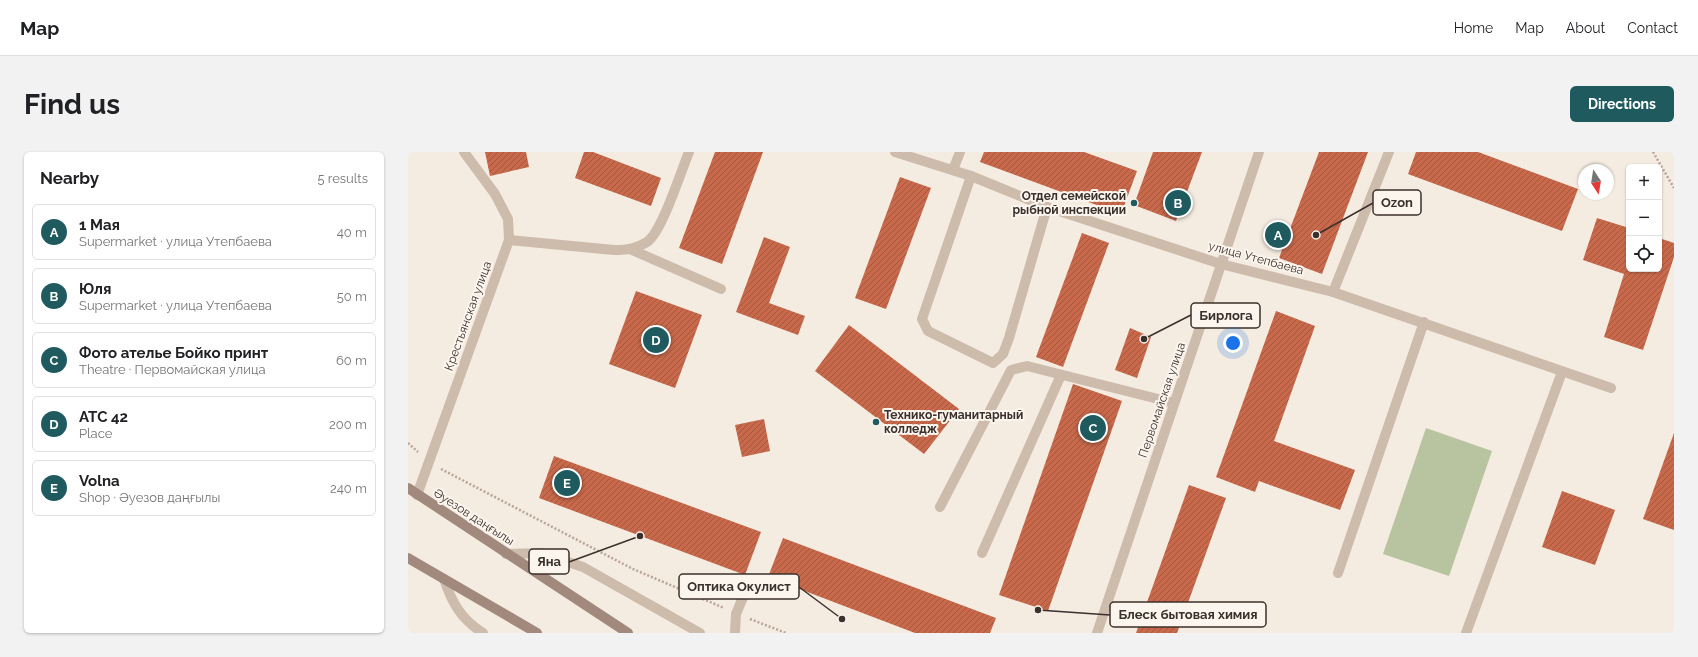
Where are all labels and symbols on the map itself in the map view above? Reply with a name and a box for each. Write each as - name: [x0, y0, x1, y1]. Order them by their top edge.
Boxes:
- north arrow: [1578, 164, 1614, 200]
- pin: B: [1165, 188, 1191, 218]
- place label: Отдел семейской рыбной инспекции: [1013, 189, 1126, 217]
- callout: Ozon: [1373, 190, 1421, 215]
- text: Ozon: [1381, 195, 1413, 210]
- marker: Отдел семейской рыбной инспекции: [1129, 198, 1139, 208]
- pin: A: [1265, 220, 1291, 250]
- street label: улица Утепбаева: [1207, 239, 1305, 277]
- street label: Крестьянская улица: [442, 259, 494, 373]
- callout: Бирлога: [1191, 303, 1260, 328]
- text: Бирлога: [1199, 308, 1253, 323]
- pin: D: [643, 325, 669, 355]
- your location: [1223, 333, 1243, 353]
- street label: Первомайская улица: [1136, 341, 1188, 459]
- place label: Технико-гуманитарный колледж: [884, 408, 1023, 436]
- pin: C: [1080, 413, 1106, 443]
- marker: Технико-гуманитарный колледж: [871, 417, 881, 427]
- pin: E: [554, 468, 580, 498]
- street label: Әуезов даңғылы: [431, 486, 517, 548]
- callout: Яна: [529, 549, 569, 574]
- text: Яна: [537, 554, 562, 569]
- callout: Оптика Окулист: [679, 574, 799, 599]
- text: Оптика Окулист: [687, 579, 791, 594]
- callout: Блеск бытовая химия: [1110, 602, 1266, 627]
- text: Блеск бытовая химия: [1118, 607, 1258, 622]

